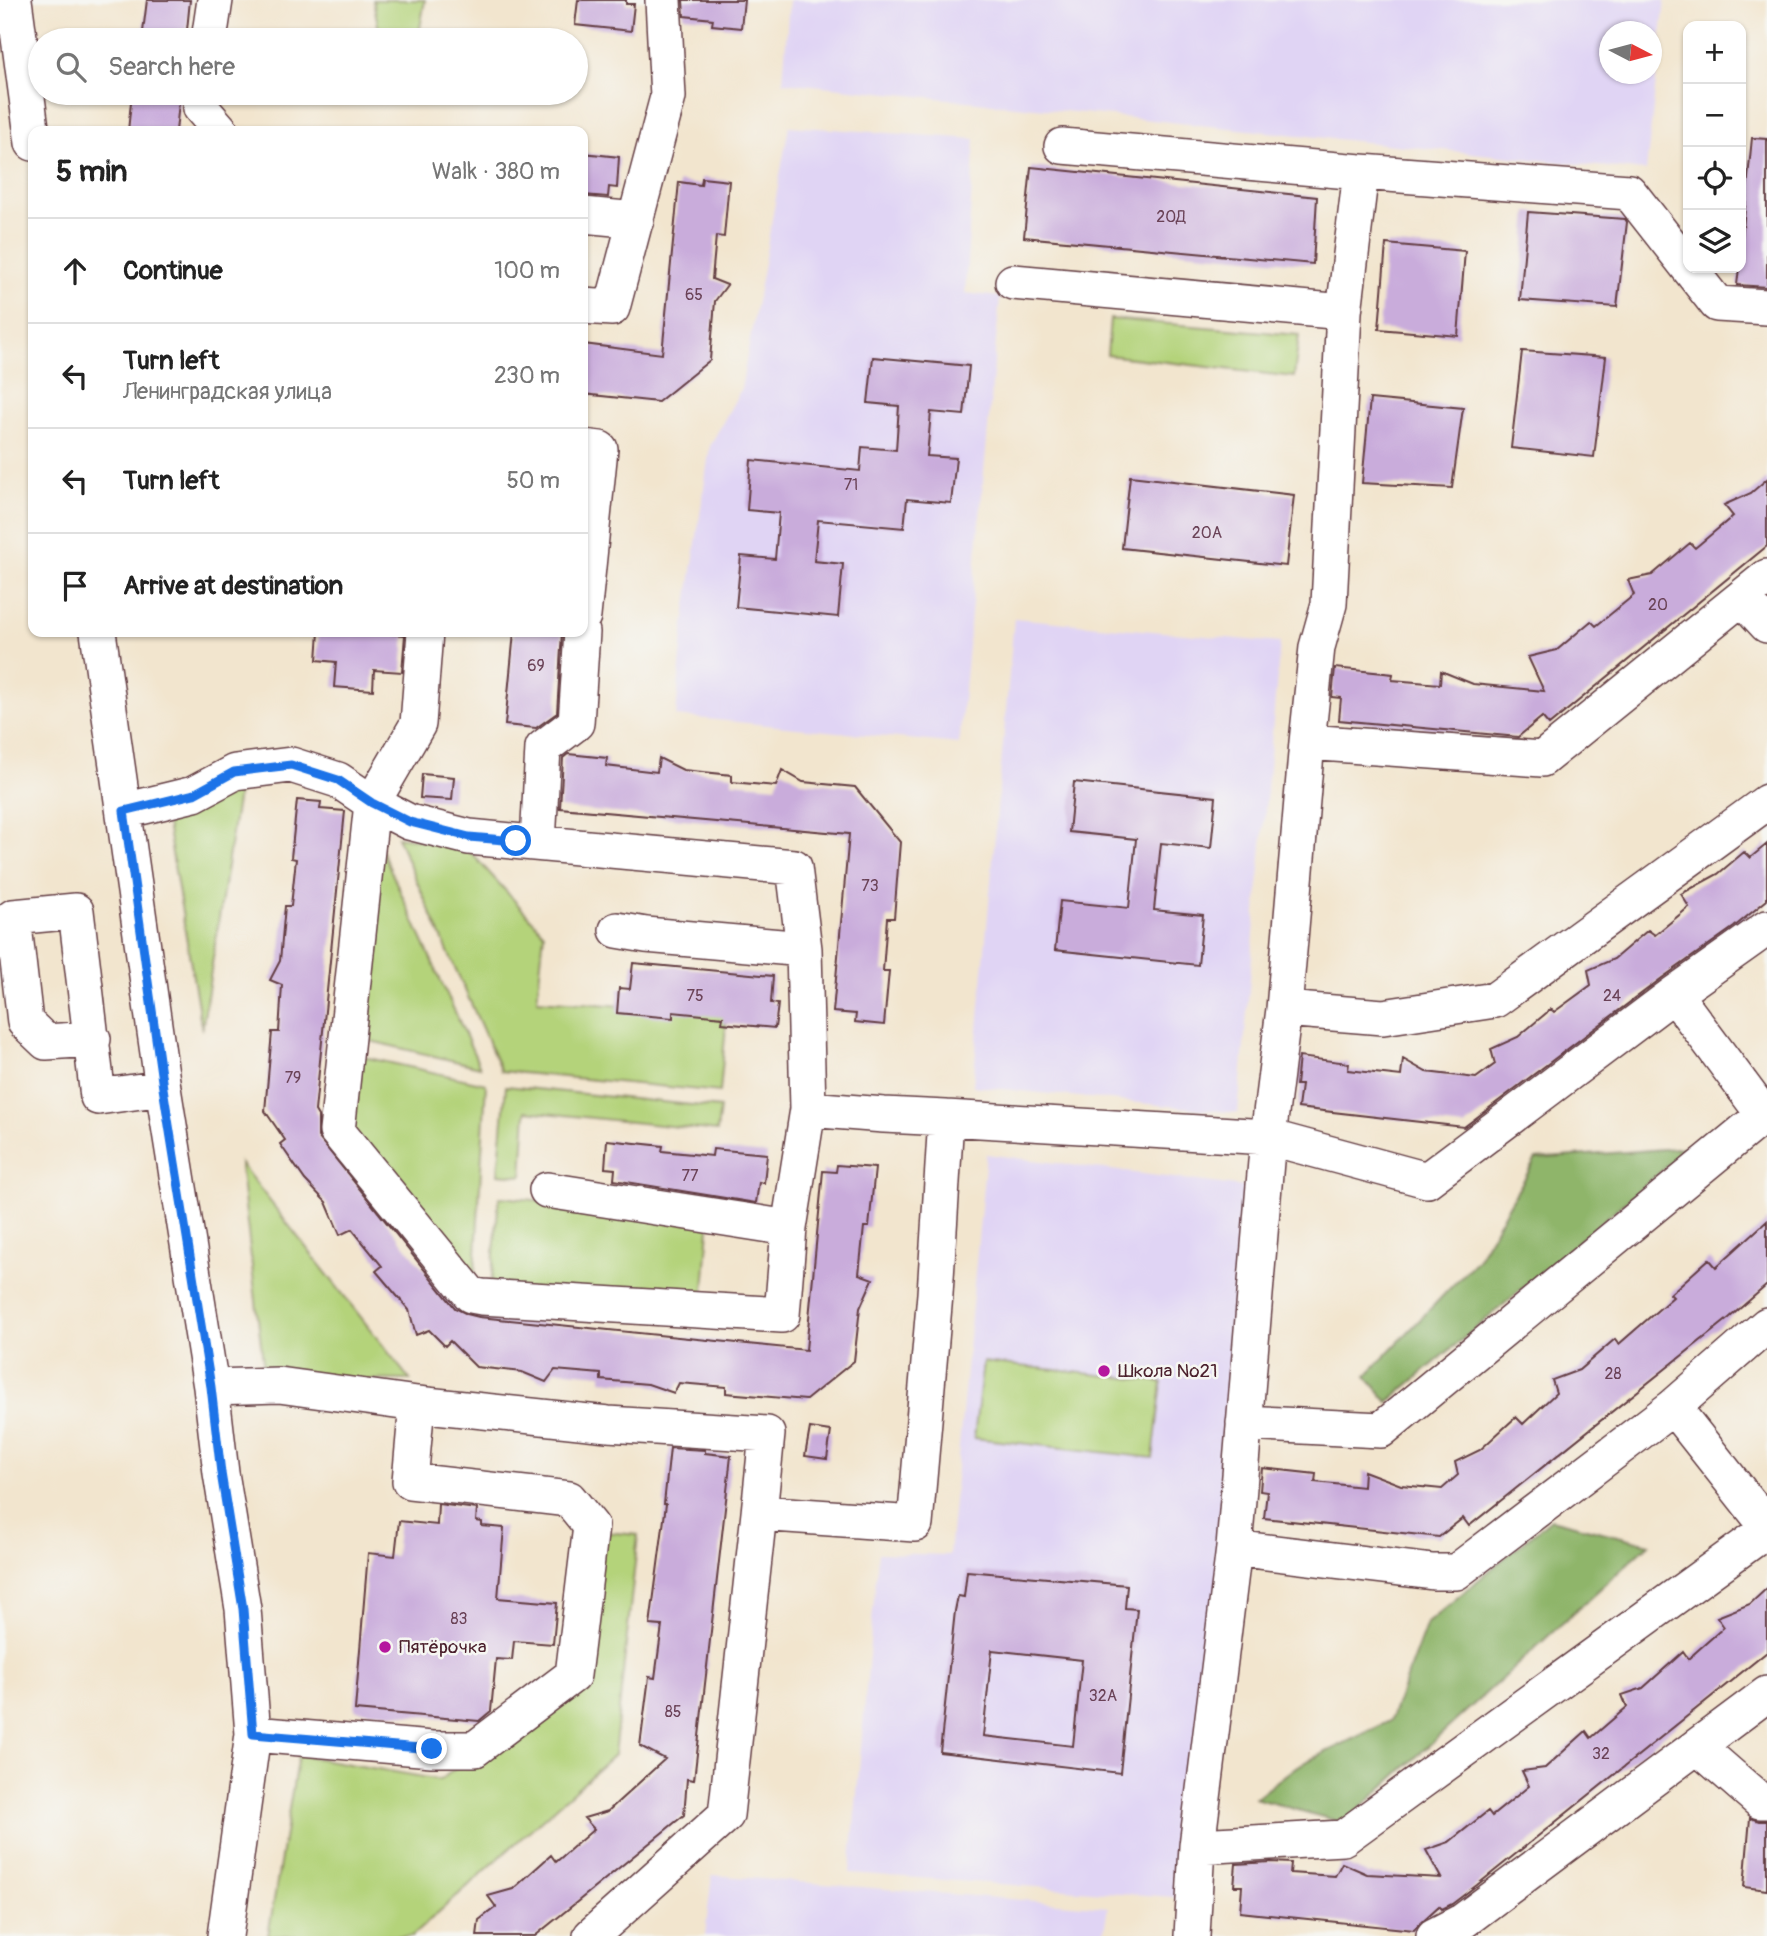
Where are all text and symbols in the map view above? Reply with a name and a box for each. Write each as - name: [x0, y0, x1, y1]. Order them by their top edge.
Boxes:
- north arrow: [1599, 21, 1662, 84]
- map controls: [1683, 21, 1746, 273]
- button: +: [1683, 21, 1746, 84]
- search box: [28, 28, 588, 105]
- icon: search: [52, 48, 90, 86]
- text: Search here: [108, 51, 235, 83]
- button: −: [1683, 84, 1746, 147]
- button: locate: [1683, 147, 1746, 210]
- text: 5 min: [56, 153, 127, 190]
- text: Walk · 380 m: [432, 157, 560, 186]
- house number: 20Д: [1156, 207, 1186, 227]
- button: layers: [1683, 210, 1746, 273]
- icon: ahead: [56, 252, 94, 290]
- text: Continue: [123, 255, 223, 287]
- text: 100 m: [494, 256, 560, 285]
- house number: 65: [685, 285, 703, 305]
- text: Turn left: [123, 345, 219, 377]
- icon: left: [56, 357, 94, 395]
- text: 230 m: [494, 361, 560, 390]
- text: Ленинградская улица: [123, 377, 332, 406]
- icon: left: [56, 462, 94, 500]
- text: Turn left: [123, 465, 219, 497]
- text: 50 m: [506, 466, 560, 495]
- house number: 71: [844, 475, 858, 495]
- house number: 20А: [1192, 523, 1222, 543]
- icon: arrive: [56, 567, 94, 605]
- text: Arrive at destination: [123, 570, 343, 602]
- house number: 20: [1648, 595, 1668, 615]
- house number: 69: [527, 656, 545, 676]
- route start: [500, 825, 531, 856]
- house number: 73: [861, 876, 879, 896]
- house number: 75: [686, 986, 704, 1006]
- house number: 24: [1603, 986, 1621, 1006]
- house number: 79: [285, 1068, 301, 1088]
- house number: 77: [682, 1166, 699, 1186]
- place label: Школа №21: [1118, 1359, 1218, 1383]
- marker: Школа №21: [1096, 1363, 1112, 1379]
- house number: 28: [1604, 1364, 1622, 1384]
- house number: 83: [451, 1609, 468, 1629]
- place label: Пятёрочка: [399, 1635, 487, 1659]
- marker: Пятёрочка: [377, 1639, 393, 1655]
- house number: 32А: [1089, 1686, 1117, 1706]
- house number: 85: [665, 1702, 681, 1722]
- route end: [416, 1733, 447, 1764]
- house number: 32: [1592, 1744, 1610, 1764]

